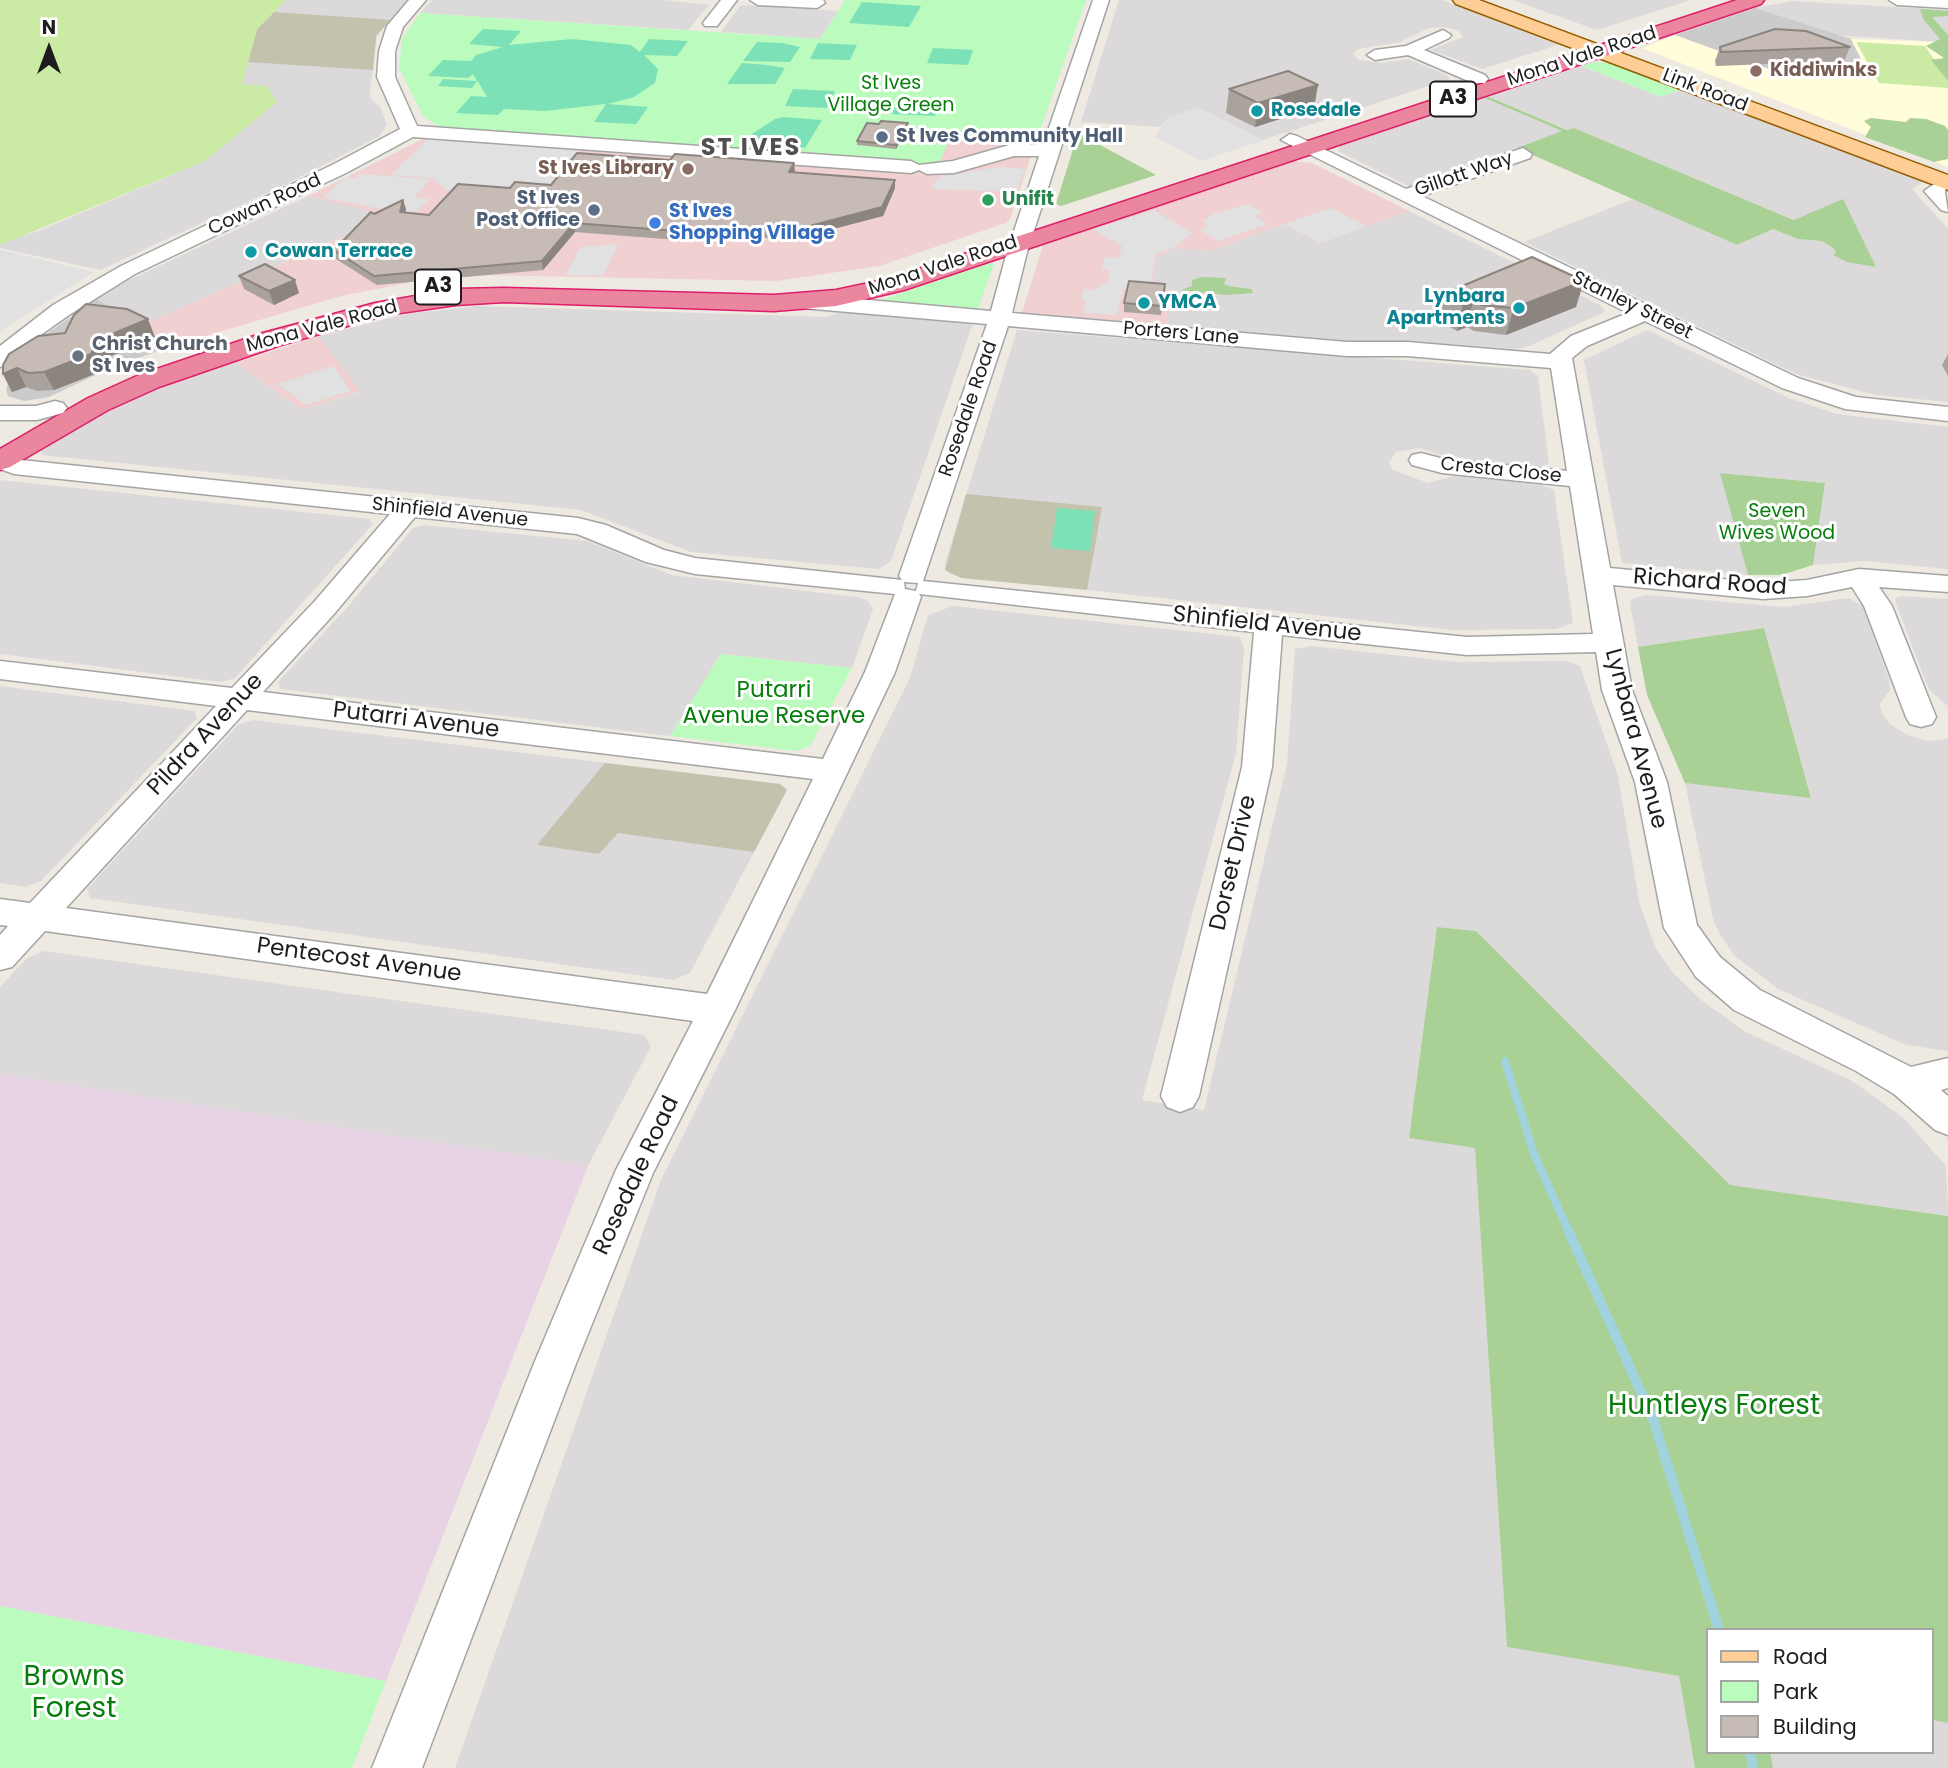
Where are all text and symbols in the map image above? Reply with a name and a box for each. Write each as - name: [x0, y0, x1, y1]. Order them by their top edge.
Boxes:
- north arrow: [14, 14, 84, 84]
- text: N: [42, 14, 56, 41]
- street label: Mona Vale Road: [1505, 22, 1659, 92]
- place label: Kiddiwinks: [1770, 60, 1877, 82]
- marker: Kiddiwinks: [1748, 63, 1764, 79]
- street label: Link Road: [1659, 64, 1751, 118]
- park label: St Ives Village Green: [828, 73, 954, 117]
- road number: A3: [1430, 82, 1476, 116]
- place label: Rosedale: [1271, 100, 1361, 122]
- marker: Rosedale: [1249, 103, 1265, 119]
- place label: St Ives Community Hall: [896, 126, 1123, 148]
- marker: St Ives Community Hall: [874, 129, 890, 145]
- district label: ST IVES: [702, 135, 800, 163]
- street label: Gillott Way: [1412, 148, 1516, 202]
- place label: St Ives Library: [538, 158, 674, 180]
- marker: St Ives Library: [680, 161, 696, 177]
- street label: Cowan Road: [205, 169, 325, 241]
- place label: St Ives Post Office: [476, 188, 580, 232]
- place label: Unifit: [1002, 189, 1054, 211]
- marker: Unifit: [980, 192, 996, 208]
- place label: St Ives Shopping Village: [669, 201, 835, 245]
- marker: St Ives Post Office: [586, 202, 602, 218]
- marker: St Ives Shopping Village: [647, 215, 663, 231]
- street label: Mona Vale Road: [866, 231, 1020, 301]
- place label: Cowan Terrace: [265, 241, 413, 263]
- marker: Cowan Terrace: [243, 244, 259, 260]
- street label: Stanley Street: [1568, 267, 1696, 345]
- road number: A3: [415, 270, 461, 304]
- place label: Lynbara Apartments: [1386, 286, 1505, 330]
- place label: YMCA: [1158, 292, 1217, 314]
- marker: YMCA: [1136, 295, 1152, 311]
- street label: Mona Vale Road: [244, 296, 400, 358]
- marker: Lynbara Apartments: [1511, 300, 1527, 316]
- street label: Porters Lane: [1122, 318, 1240, 350]
- place label: Christ Church St Ives: [92, 334, 228, 378]
- street label: Rosedale Road: [935, 338, 1003, 480]
- marker: Christ Church St Ives: [70, 348, 86, 364]
- street label: Cresta Close: [1439, 453, 1563, 489]
- street label: Shinfield Avenue: [371, 493, 529, 533]
- park label: Seven Wives Wood: [1719, 501, 1835, 545]
- street label: Richard Road: [1632, 564, 1788, 602]
- street label: Shinfield Avenue: [1171, 601, 1363, 649]
- street label: Lynbara Avenue: [1598, 646, 1672, 832]
- street label: Pildra Avenue: [142, 668, 270, 802]
- park label: Putarri Avenue Reserve: [683, 677, 865, 731]
- street label: Putarri Avenue: [331, 697, 501, 745]
- street label: Dorset Drive: [1205, 793, 1263, 933]
- street label: Pentecost Avenue: [255, 933, 463, 989]
- street label: Rosedale Road: [588, 1092, 686, 1260]
- park label: Huntleys Forest: [1608, 1390, 1820, 1424]
- legend: [1706, 1628, 1934, 1754]
- text: Road: [1773, 1642, 1828, 1671]
- park label: Browns Forest: [23, 1661, 125, 1727]
- text: Park: [1773, 1677, 1818, 1706]
- text: Building: [1773, 1712, 1857, 1741]

